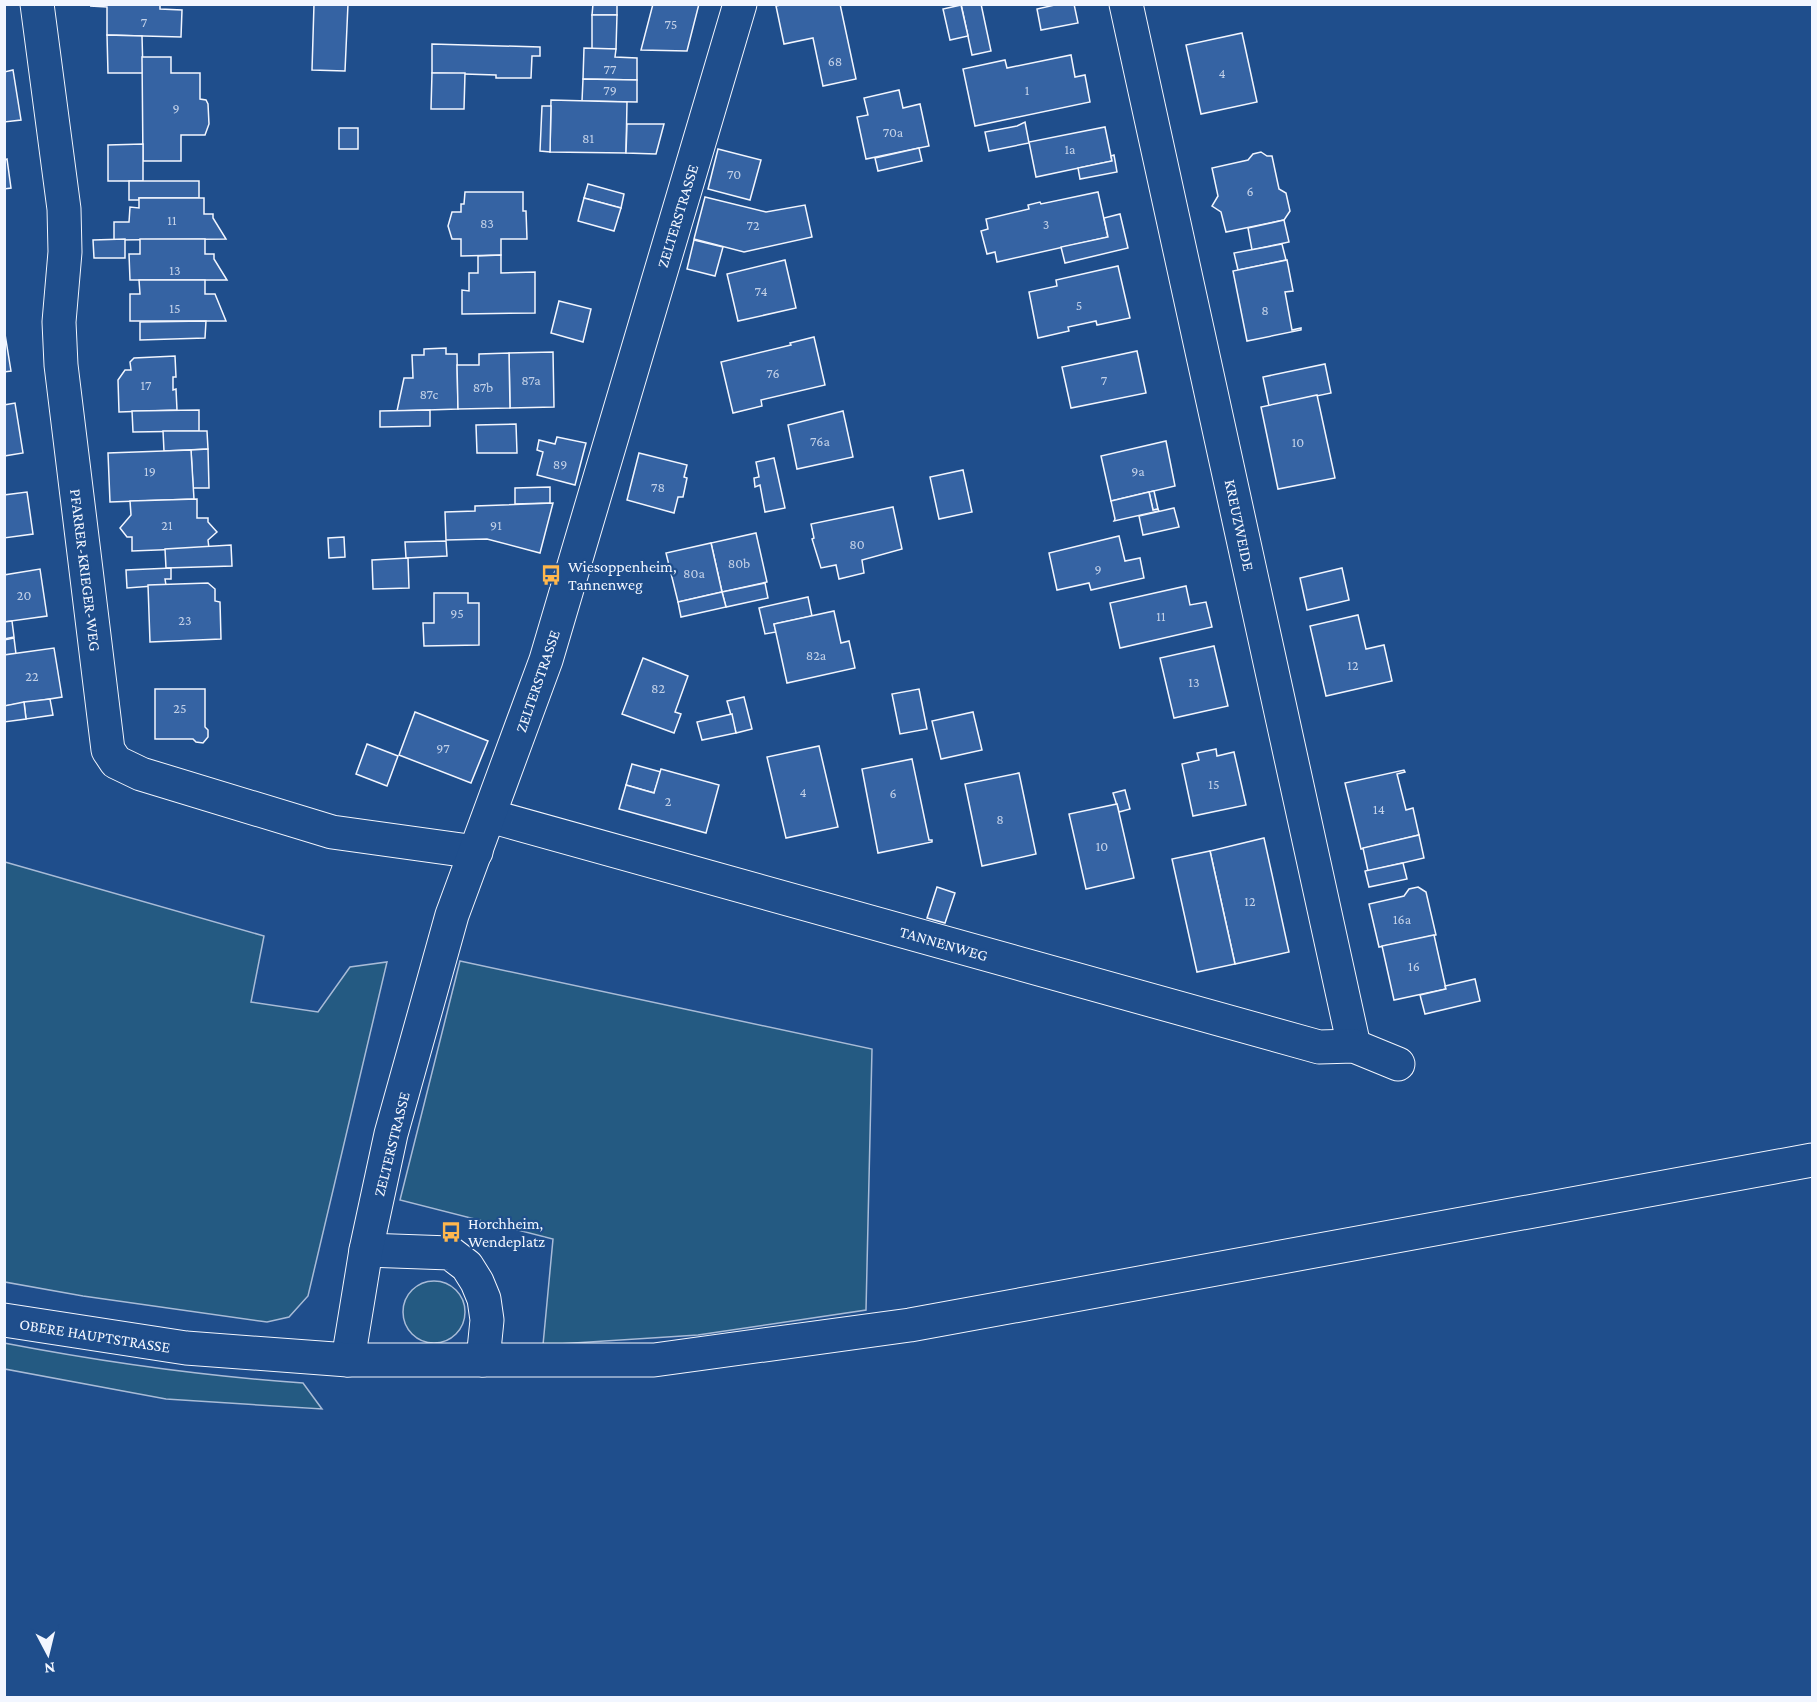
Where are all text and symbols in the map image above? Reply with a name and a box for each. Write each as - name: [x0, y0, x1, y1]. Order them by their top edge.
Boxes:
- house number: 7: [141, 14, 148, 30]
- house number: 75: [665, 16, 677, 32]
- house number: 68: [828, 53, 842, 69]
- house number: 77: [604, 61, 617, 77]
- house number: 4: [1218, 65, 1226, 81]
- house number: 79: [603, 82, 617, 98]
- house number: 1: [1025, 82, 1030, 98]
- house number: 9: [172, 100, 180, 116]
- house number: 70a: [883, 124, 904, 140]
- house number: 81: [582, 130, 594, 146]
- house number: 1a: [1064, 141, 1076, 157]
- street label: ZELTERSTRASSE: [654, 162, 701, 270]
- house number: 70: [727, 166, 741, 182]
- house number: 6: [1246, 183, 1254, 199]
- house number: 11: [167, 212, 177, 228]
- house number: 83: [480, 215, 494, 231]
- house number: 3: [1043, 216, 1049, 232]
- house number: 72: [746, 217, 760, 233]
- house number: 13: [169, 262, 181, 278]
- house number: 74: [754, 283, 768, 299]
- house number: 5: [1076, 297, 1082, 313]
- house number: 15: [169, 300, 181, 316]
- house number: 8: [1261, 302, 1269, 318]
- house number: 76: [766, 365, 780, 381]
- house number: 87a: [521, 372, 541, 388]
- house number: 7: [1101, 372, 1108, 388]
- house number: 17: [140, 377, 152, 393]
- house number: 87b: [473, 379, 493, 395]
- house number: 87c: [420, 386, 439, 402]
- house number: 76a: [810, 433, 830, 449]
- house number: 10: [1292, 434, 1304, 450]
- house number: 89: [553, 456, 567, 472]
- house number: 19: [144, 463, 156, 479]
- house number: 9a: [1131, 463, 1145, 479]
- street label: KREUZWEIDE: [1222, 478, 1258, 573]
- house number: 78: [651, 479, 665, 495]
- street label: PFARRER-KRIEGER-WEG: [67, 488, 104, 652]
- house number: 21: [161, 517, 173, 533]
- house number: 91: [490, 517, 502, 533]
- house number: 80: [849, 536, 865, 552]
- house number: 80b: [728, 555, 750, 571]
- place label: Wiesoppenheim, Tannenweg: [568, 558, 677, 594]
- house number: 9: [1094, 561, 1102, 577]
- bus stop icon: Wiesoppenheim, Tannenweg: [539, 563, 563, 587]
- house number: 80a: [683, 565, 705, 581]
- house number: 20: [17, 587, 31, 603]
- house number: 95: [450, 605, 464, 621]
- house number: 11: [1156, 608, 1166, 624]
- house number: 23: [178, 612, 192, 628]
- street label: ZELTERSTRASSE: [512, 627, 563, 735]
- house number: 82a: [806, 647, 827, 663]
- house number: 12: [1347, 657, 1359, 673]
- house number: 22: [25, 668, 39, 684]
- house number: 13: [1188, 674, 1200, 690]
- house number: 82: [651, 680, 665, 696]
- house number: 25: [173, 700, 187, 716]
- house number: 97: [436, 740, 450, 756]
- house number: 15: [1208, 776, 1220, 792]
- house number: 4: [799, 784, 807, 800]
- house number: 6: [889, 785, 897, 801]
- house number: 2: [665, 793, 672, 809]
- house number: 14: [1373, 801, 1385, 817]
- house number: 8: [996, 811, 1004, 827]
- house number: 10: [1096, 838, 1108, 854]
- house number: 12: [1244, 893, 1256, 909]
- house number: 16a: [1393, 911, 1412, 927]
- street label: TANNENWEG: [898, 923, 990, 964]
- house number: 16: [1408, 958, 1420, 974]
- street label: ZELTERSTRASSE: [370, 1090, 413, 1198]
- place label: Horchheim, Wendeplatz: [468, 1215, 545, 1251]
- bus stop icon: Horchheim, Wendeplatz: [439, 1220, 463, 1244]
- street label: OBERE HAUPTSTRASSE: [18, 1315, 172, 1356]
- north arrow: [18, 1624, 78, 1684]
- text: N: [43, 1659, 56, 1678]

